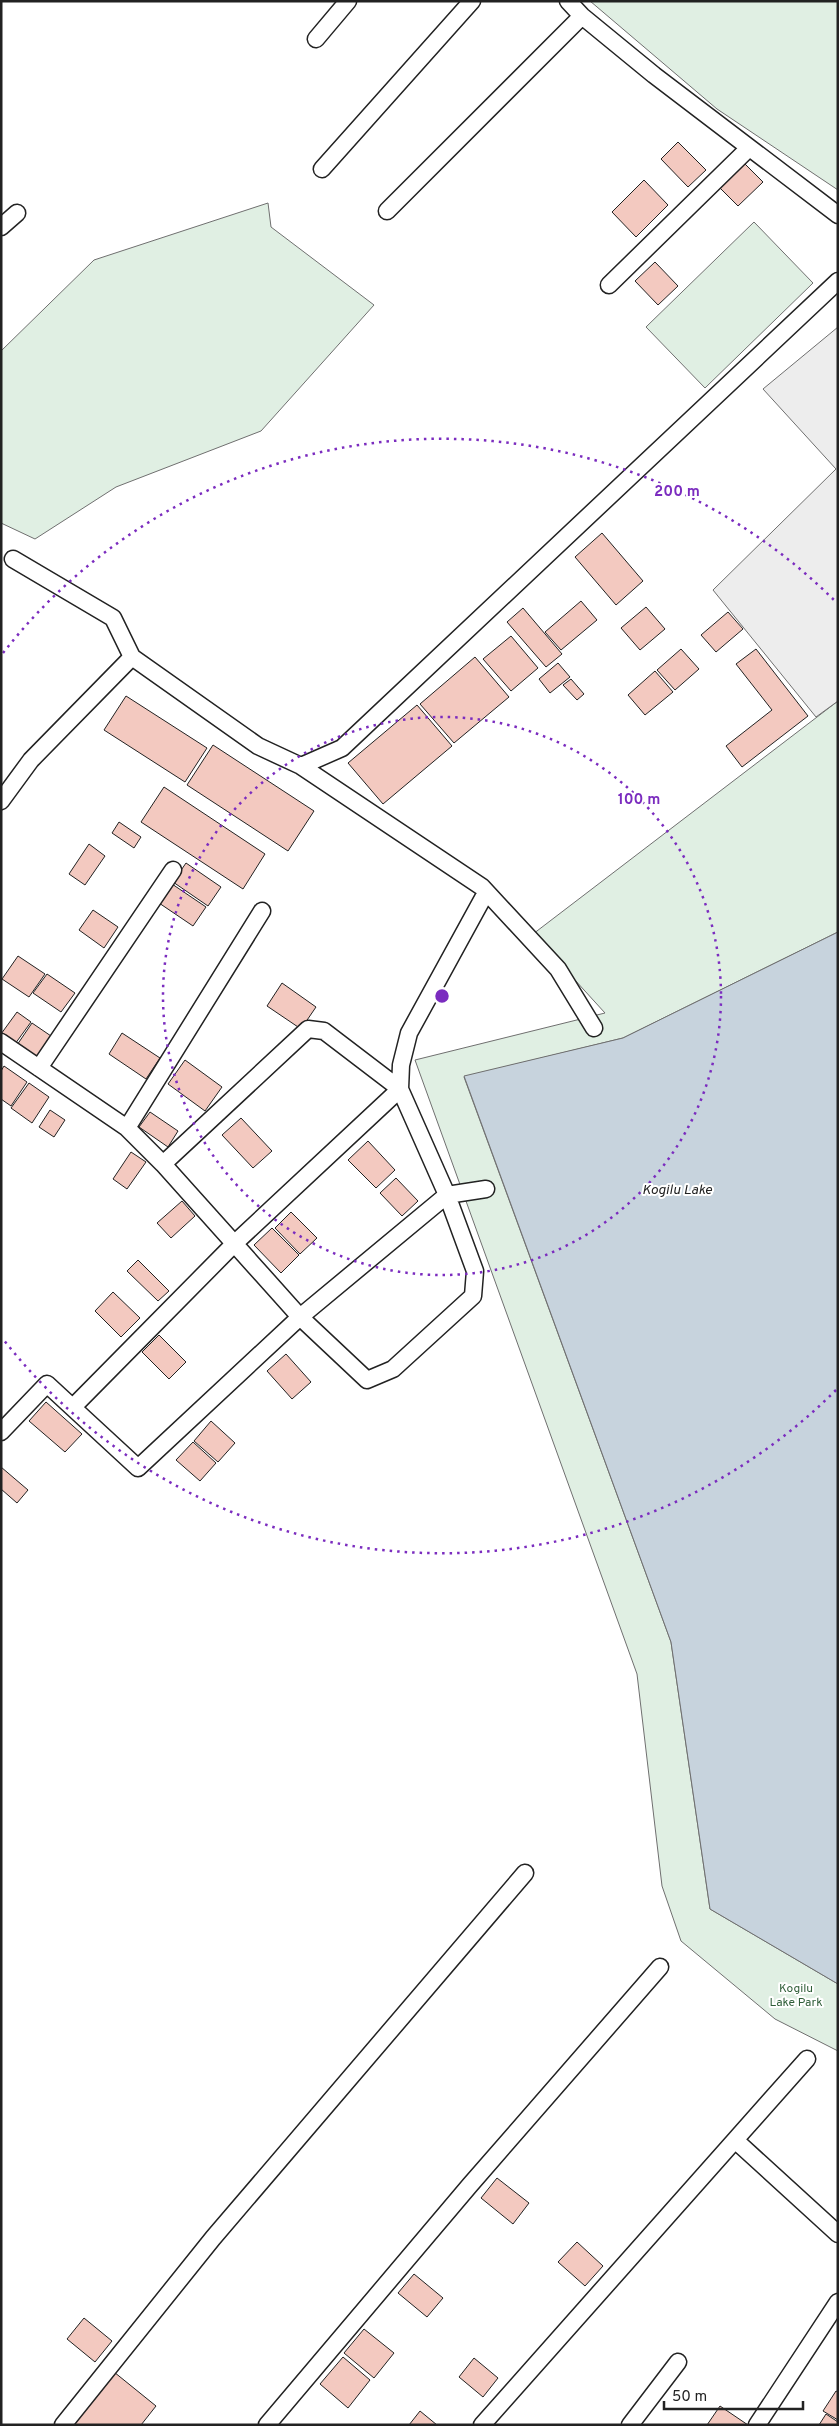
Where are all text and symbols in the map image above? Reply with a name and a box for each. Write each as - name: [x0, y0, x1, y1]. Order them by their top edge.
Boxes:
- text: 200 m: [654, 483, 700, 502]
- text: 100 m: [618, 791, 660, 810]
- centre of rings: [433, 987, 451, 1005]
- water label: Kogilu Lake: [642, 1182, 713, 1199]
- park label: Kogilu Lake Park: [769, 1981, 823, 2011]
- scale bar: [664, 2378, 803, 2410]
- text: 50 m: [672, 2388, 707, 2407]

